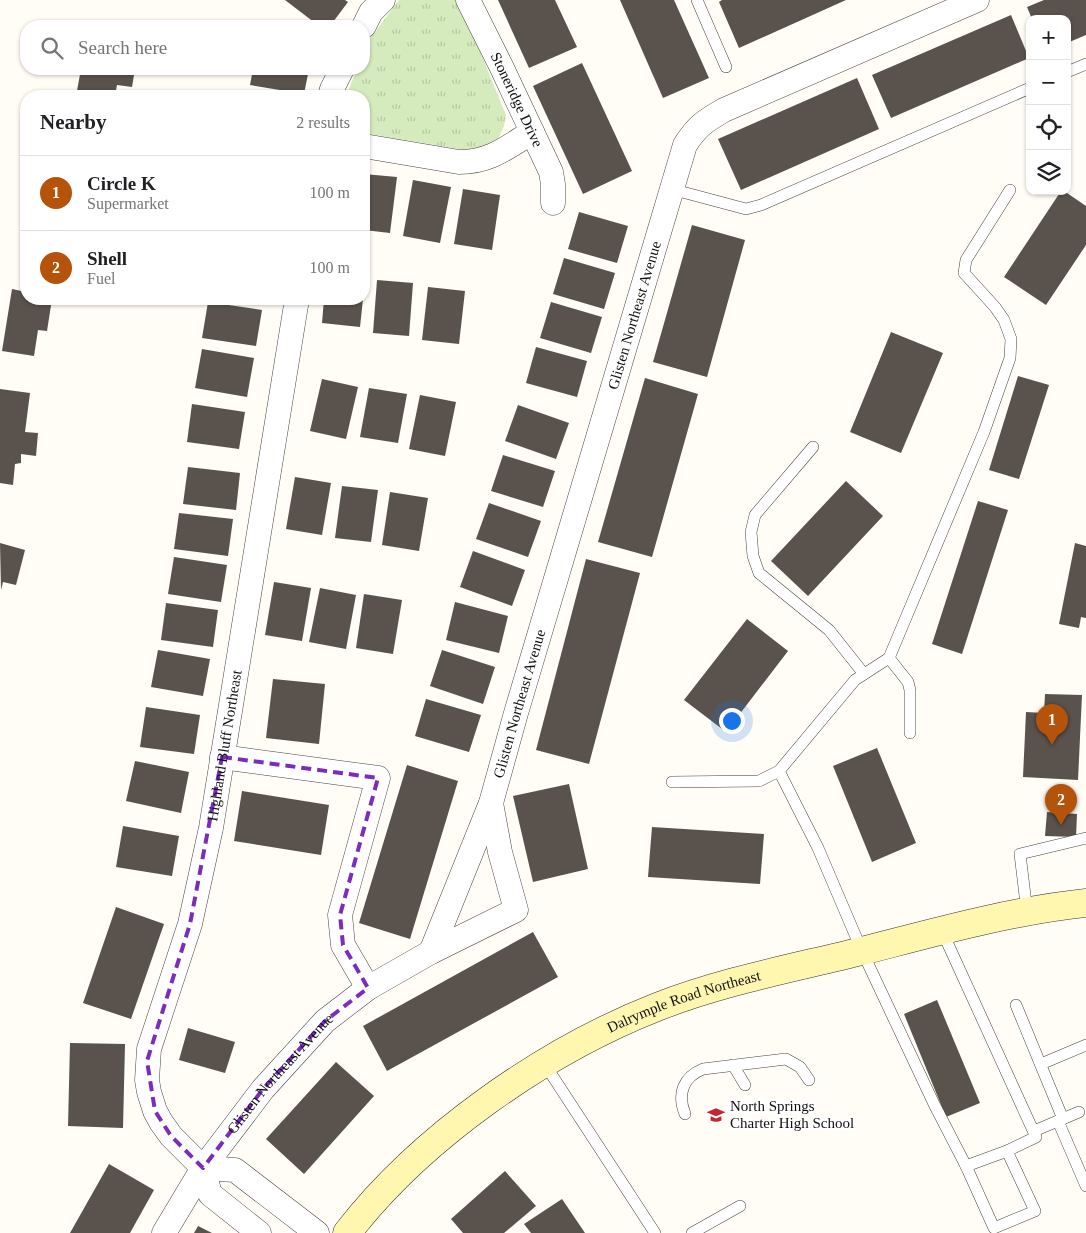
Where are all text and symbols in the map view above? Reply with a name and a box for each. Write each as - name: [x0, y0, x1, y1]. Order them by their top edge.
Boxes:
- map controls: [1026, 15, 1071, 195]
- button: +: [1026, 15, 1071, 60]
- search box: [20, 20, 370, 75]
- icon: search: [38, 34, 66, 62]
- text: Search here: [78, 37, 167, 58]
- street label: Stoneridge Drive: [487, 50, 546, 150]
- button: −: [1026, 60, 1071, 105]
- button: locate: [1026, 105, 1071, 150]
- text: Nearby: [40, 110, 107, 134]
- text: 2 results: [296, 114, 350, 131]
- button: layers: [1026, 150, 1071, 195]
- text: Circle K: [87, 173, 156, 194]
- text: 1: [52, 184, 60, 201]
- text: 100 m: [310, 184, 350, 201]
- text: Supermarket: [87, 195, 169, 212]
- street label: Glisten Northeast Avenue: [605, 239, 664, 391]
- text: Shell: [87, 248, 127, 269]
- text: 2: [52, 259, 60, 276]
- text: 100 m: [310, 259, 350, 276]
- text: Fuel: [87, 270, 115, 287]
- street label: Glisten Northeast Avenue: [490, 627, 549, 780]
- street label: Highland Bluff Northeast: [204, 668, 245, 822]
- pin: 1: [1036, 704, 1068, 745]
- your location: [719, 708, 745, 734]
- pin: 2: [1045, 784, 1077, 825]
- street label: Dalrymple Road Northeast: [604, 967, 763, 1036]
- street label: Glisten Northeast Avenue: [224, 1010, 336, 1137]
- place label: North Springs Charter High School: [730, 1098, 854, 1131]
- school or university icon: North Springs Charter High School: [706, 1105, 726, 1125]

